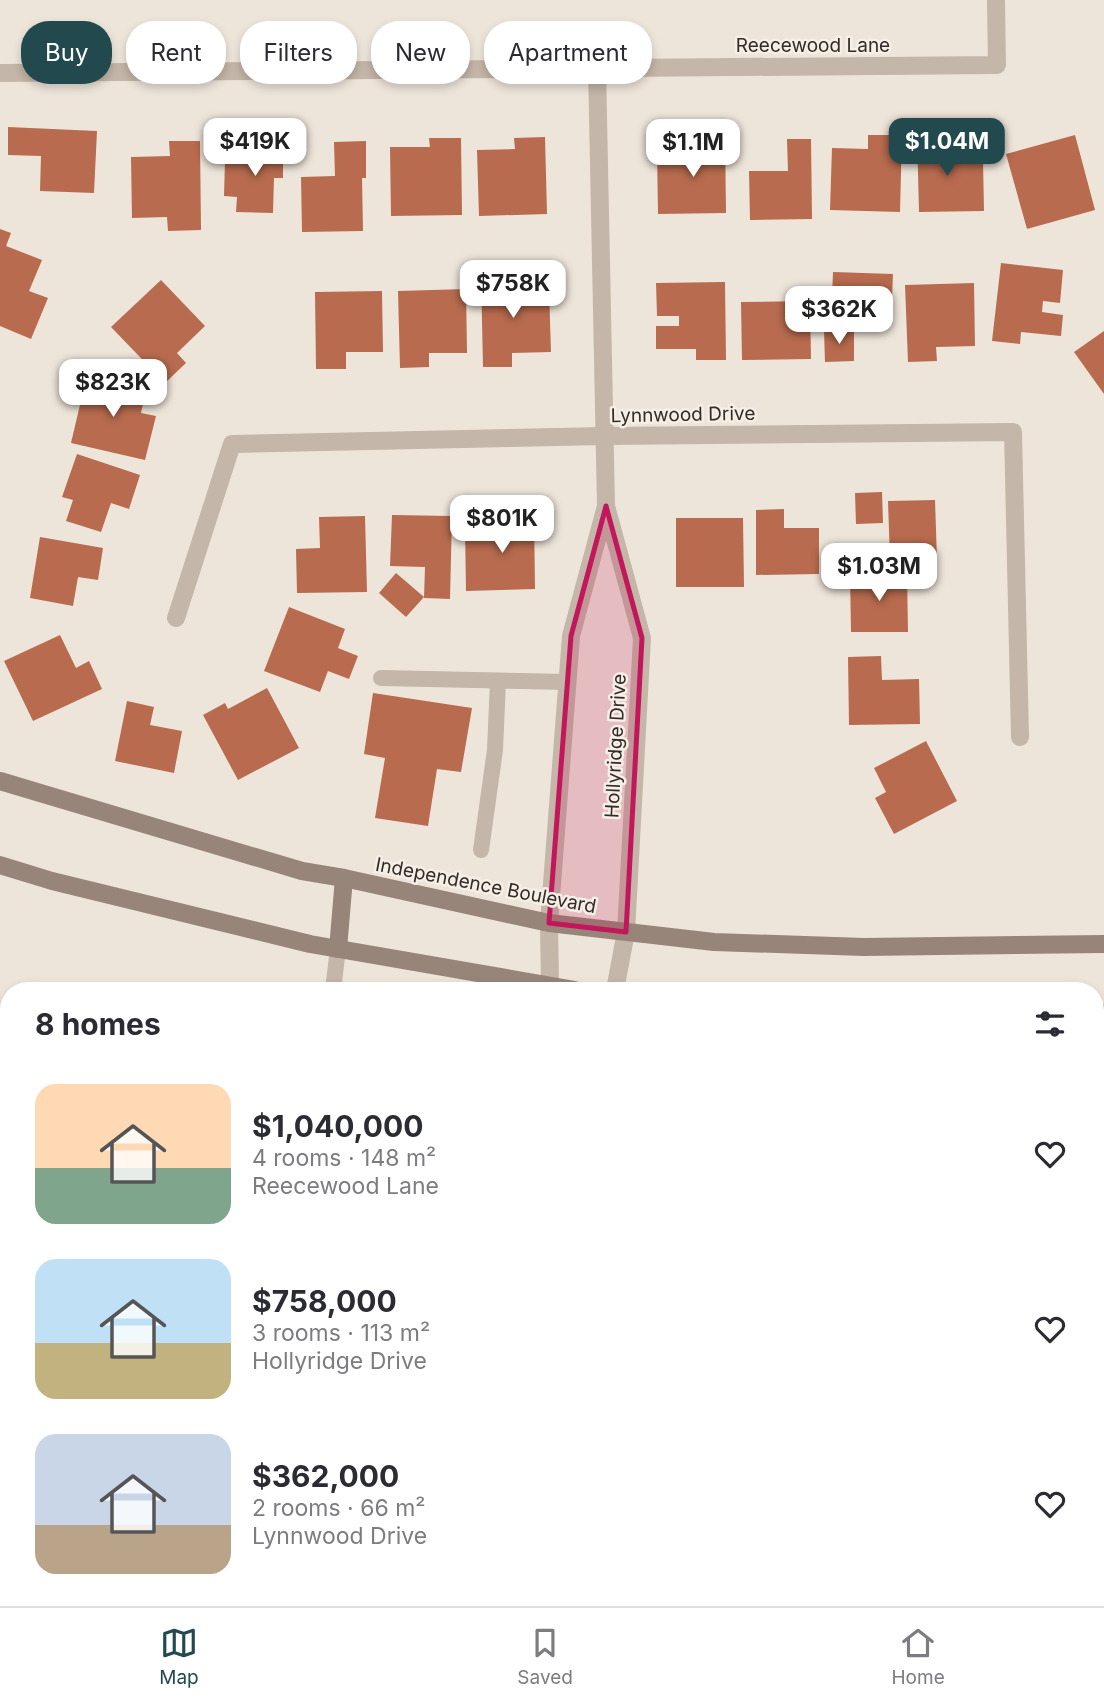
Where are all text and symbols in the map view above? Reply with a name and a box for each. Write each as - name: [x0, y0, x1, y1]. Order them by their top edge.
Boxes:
- chip: Buy: [21, 21, 112, 84]
- chip: Rent: [126, 21, 226, 84]
- chip: Filters: [240, 21, 357, 84]
- chip: New: [371, 21, 470, 84]
- chip: Apartment: [484, 21, 652, 84]
- street label: Reecewood Lane: [736, 34, 890, 57]
- pin: $419K: [206, 118, 304, 178]
- pin: $1.04M: [890, 118, 1004, 178]
- pin: $1.1M: [644, 120, 742, 179]
- text: $419K: [219, 127, 291, 155]
- text: $1.04M: [905, 127, 989, 155]
- text: $1.1M: [662, 128, 724, 156]
- pin: $758K: [464, 260, 562, 320]
- text: $758K: [476, 269, 550, 297]
- pin: $362K: [790, 286, 888, 346]
- text: $362K: [801, 295, 877, 323]
- pin: $823K: [64, 360, 162, 419]
- text: $823K: [75, 368, 151, 396]
- street label: Lynnwood Drive: [610, 402, 756, 427]
- pin: $801K: [453, 496, 551, 555]
- text: $801K: [466, 504, 538, 532]
- pin: $1.03M: [822, 544, 936, 603]
- text: $1.03M: [837, 552, 921, 580]
- street label: Hollyridge Drive: [600, 673, 631, 819]
- street label: Independence Boulevard: [374, 853, 598, 918]
- icon: filters: [1031, 1005, 1069, 1043]
- text: 8 homes: [35, 1006, 161, 1042]
- text: $1,040,000: [252, 1108, 423, 1144]
- icon: home: [91, 1112, 175, 1196]
- icon: heart: [1031, 1135, 1069, 1173]
- text: 4 rooms · 148 m²: [252, 1144, 436, 1172]
- text: Reecewood Lane: [252, 1172, 439, 1200]
- text: $758,000: [252, 1283, 397, 1319]
- icon: home: [91, 1287, 175, 1371]
- icon: heart: [1031, 1310, 1069, 1348]
- text: 3 rooms · 113 m²: [252, 1319, 430, 1347]
- text: Hollyridge Drive: [252, 1347, 427, 1375]
- text: $362,000: [252, 1458, 399, 1494]
- icon: home: [91, 1462, 175, 1546]
- icon: heart: [1031, 1485, 1069, 1523]
- text: 2 rooms · 66 m²: [252, 1494, 426, 1522]
- text: Lynnwood Drive: [252, 1522, 427, 1550]
- tab: Map: [159, 1624, 199, 1689]
- tab: Saved: [517, 1624, 573, 1689]
- tab: Home: [891, 1624, 945, 1689]

